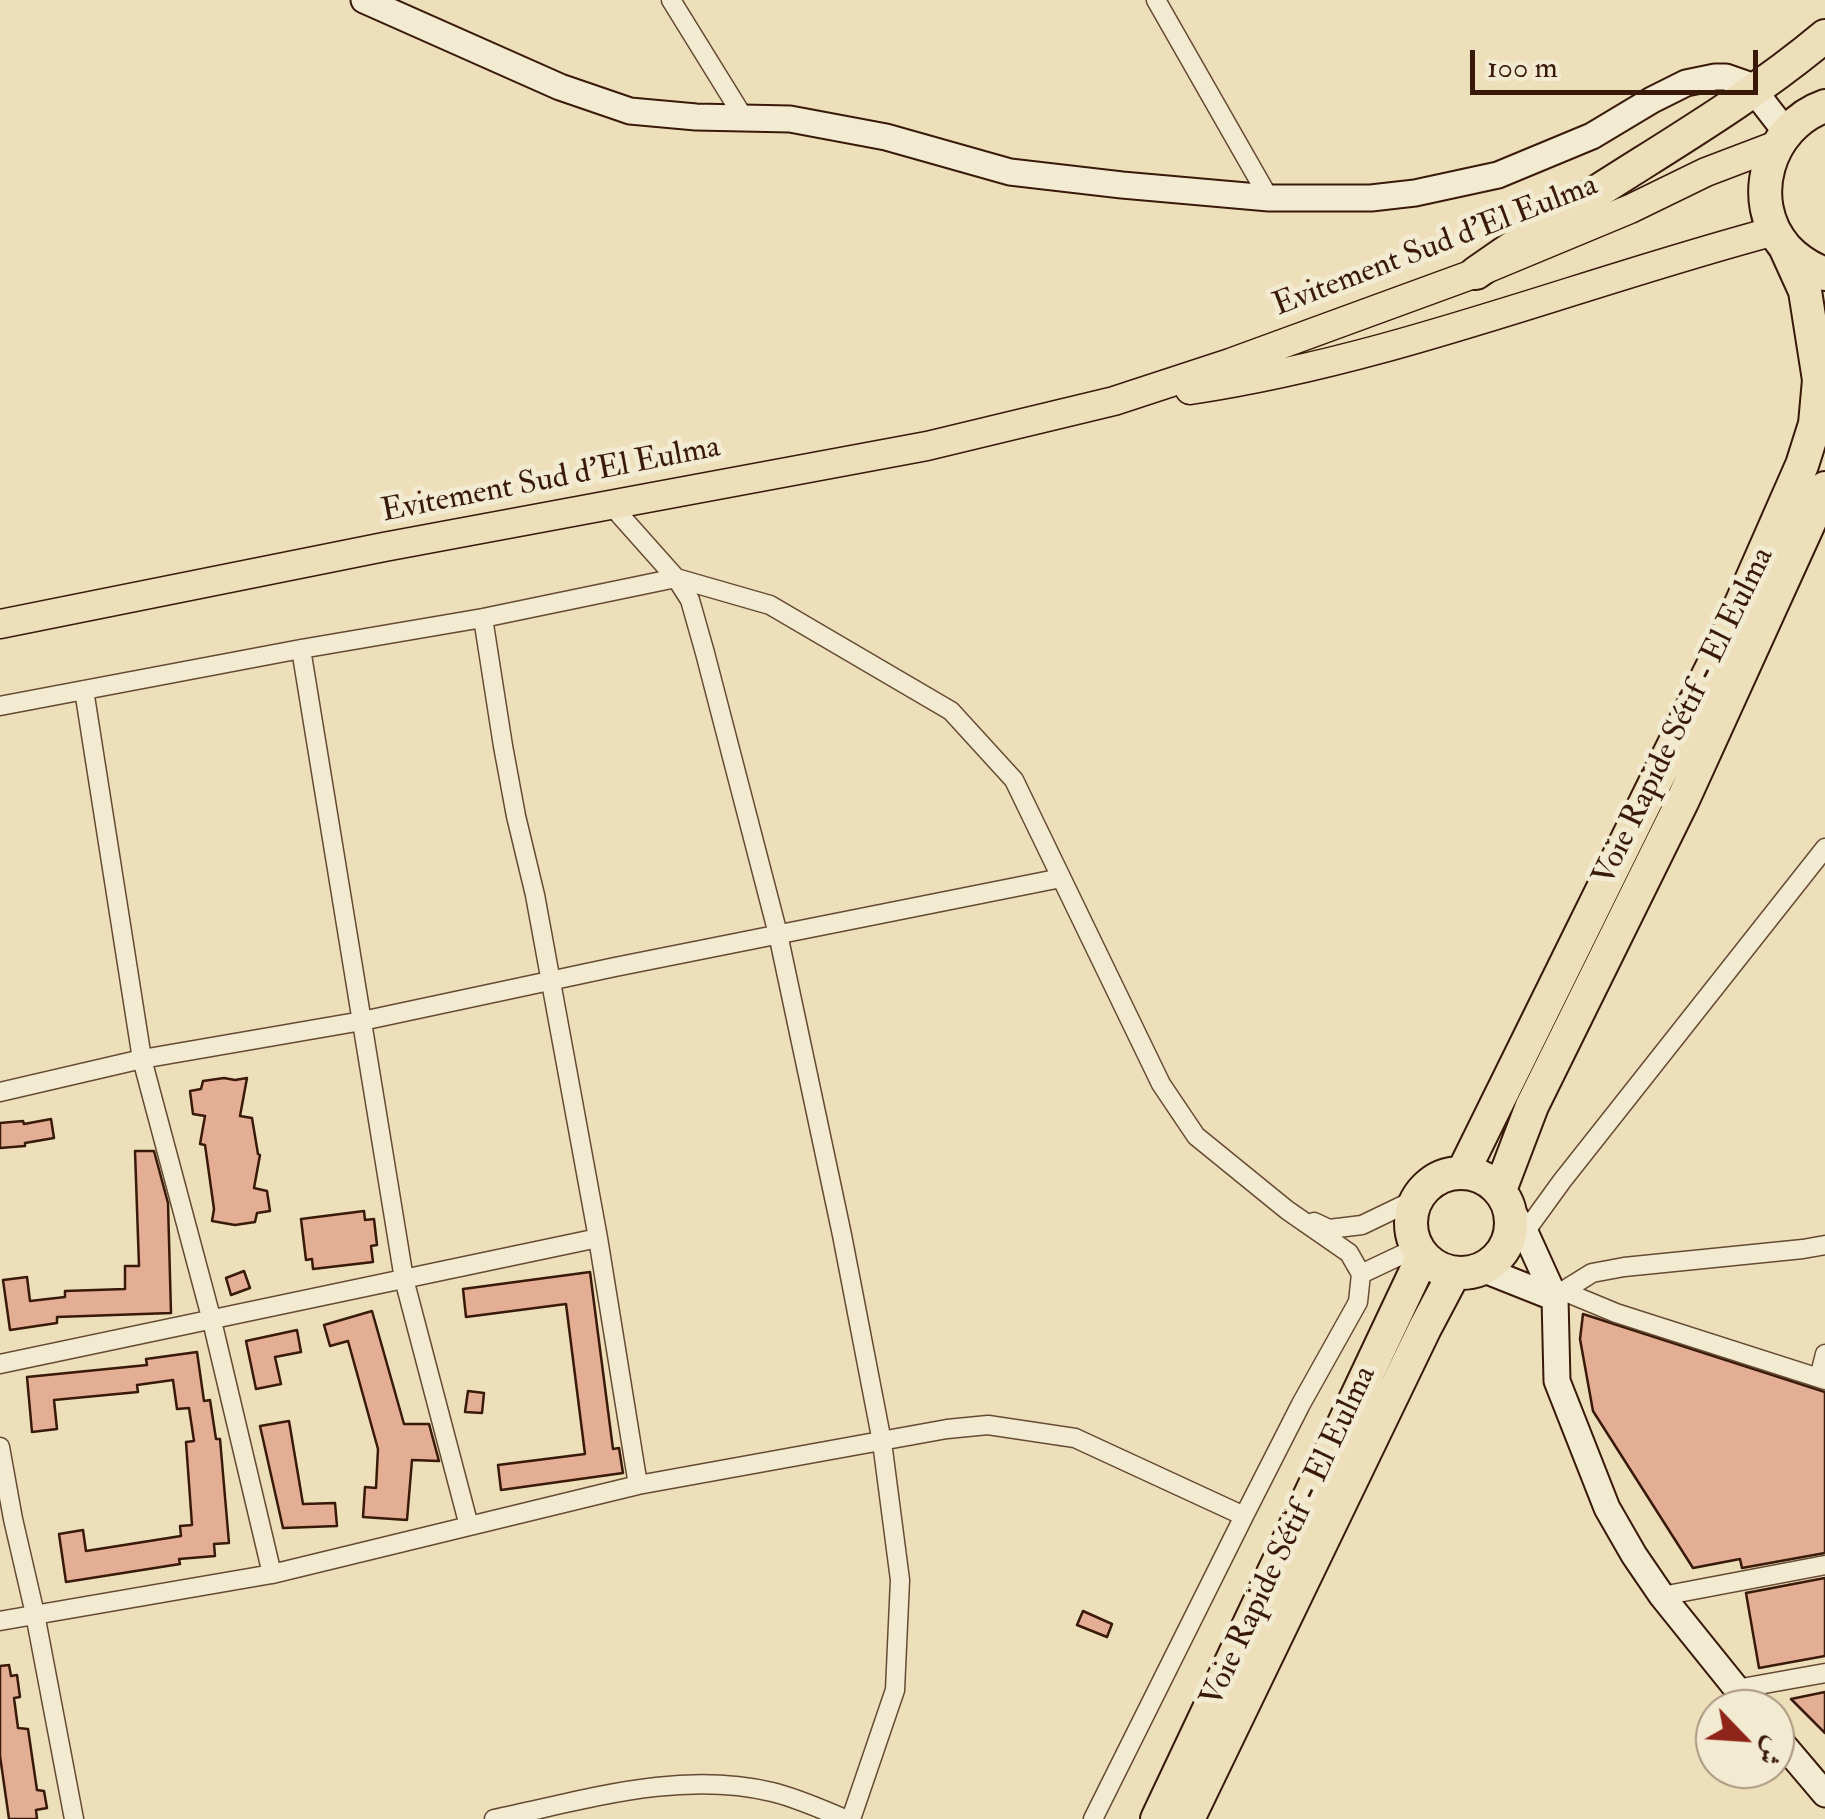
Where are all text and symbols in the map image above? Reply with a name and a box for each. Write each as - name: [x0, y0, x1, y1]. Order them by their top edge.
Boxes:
- scale bar: [1475, 30, 1762, 92]
- text: 100 m: [1487, 49, 1558, 86]
- street label: Evitement Sud d'El Eulma: [1269, 167, 1603, 327]
- street label: Evitement Sud d'El Eulma: [378, 429, 724, 533]
- street label: Voie Rapide Sétif - El Eulma: [1586, 542, 1784, 892]
- street label: Voie Rapide Sétif - El Eulma: [1194, 1361, 1386, 1713]
- north arrow: [1695, 1689, 1795, 1789]
- text: ش: [1749, 1731, 1793, 1771]

